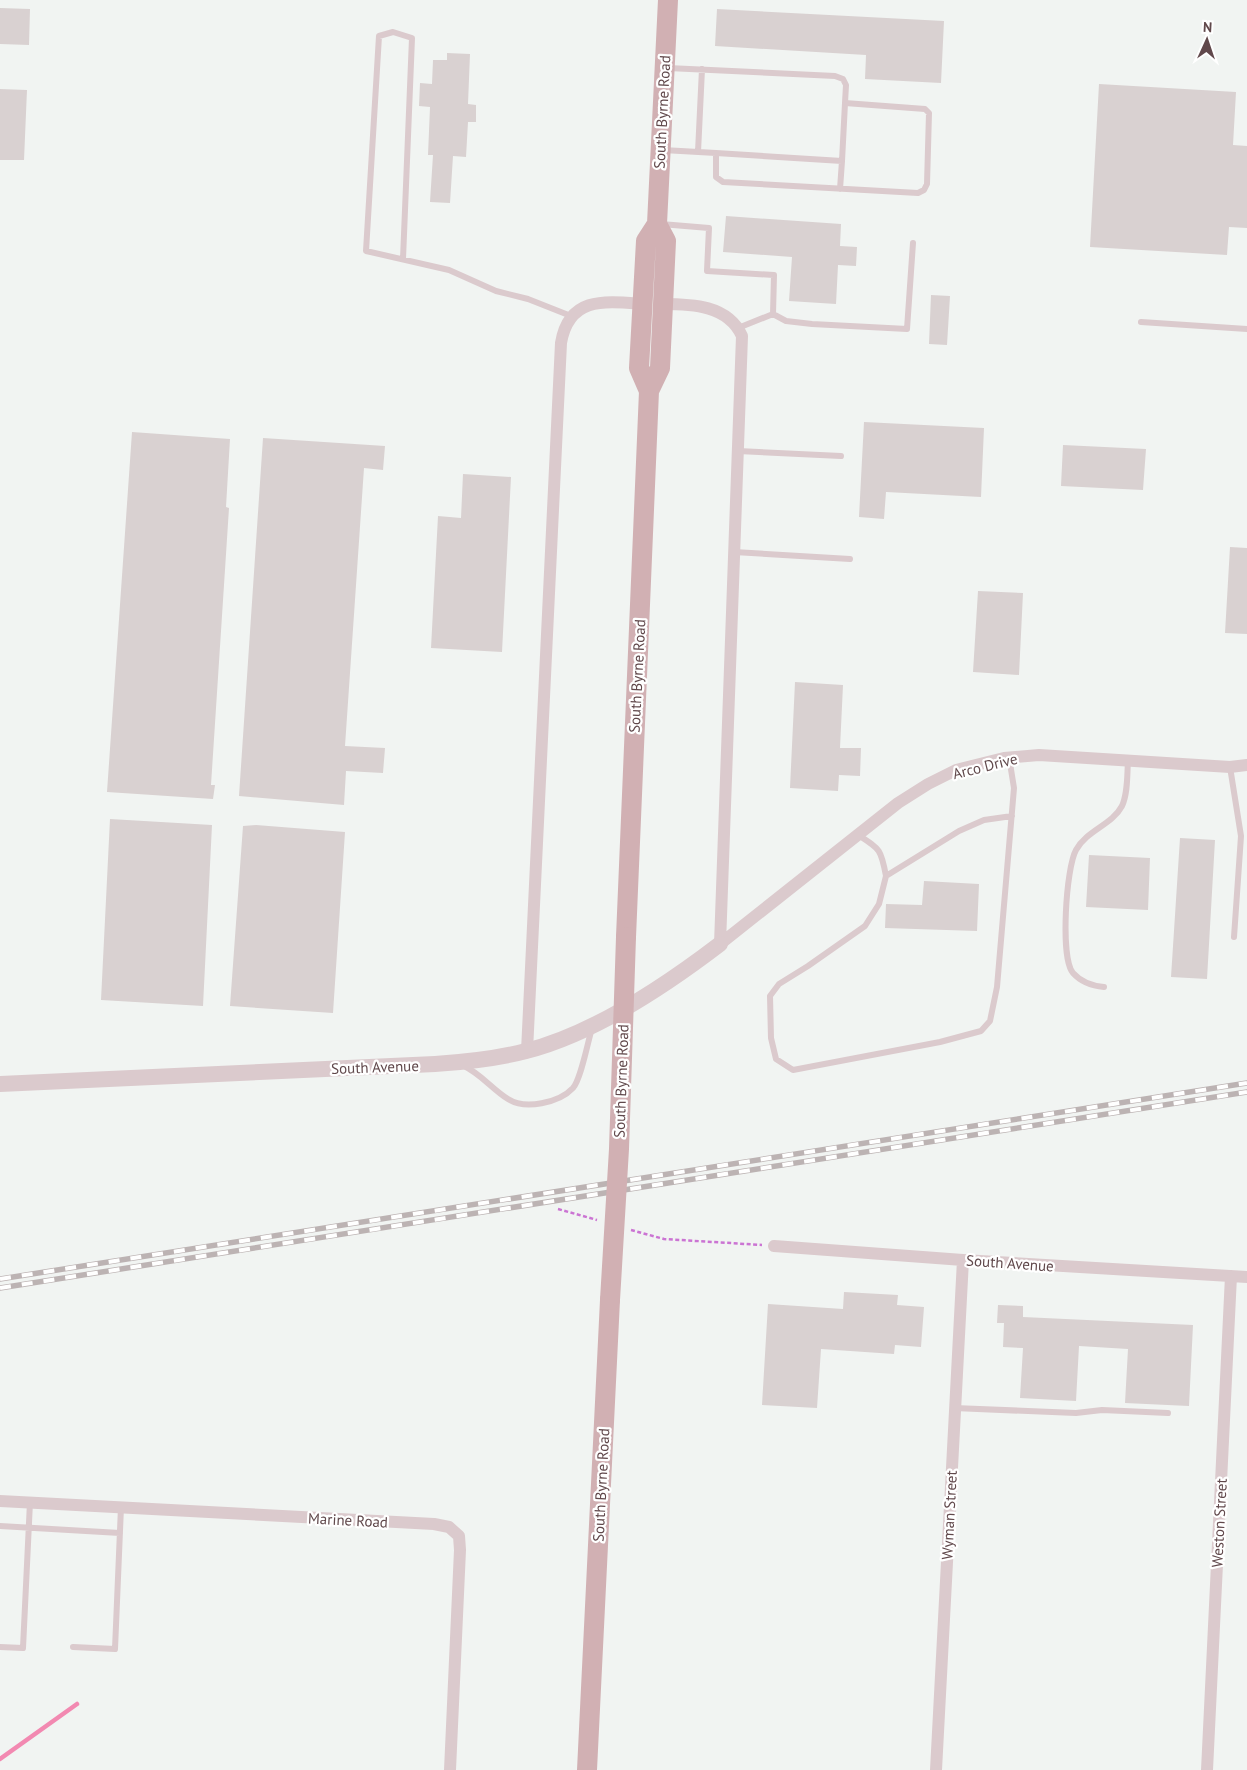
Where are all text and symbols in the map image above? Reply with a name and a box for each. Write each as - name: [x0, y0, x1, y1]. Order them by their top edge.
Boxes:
- north arrow: [1182, 15, 1232, 65]
- text: N: [1203, 18, 1213, 36]
- street label: South Byrne Road: [650, 55, 674, 169]
- street label: South Byrne Road: [625, 619, 649, 733]
- street label: Arco Drive: [951, 749, 1019, 783]
- street label: South Byrne Road: [610, 1024, 632, 1138]
- street label: South Avenue: [331, 1056, 419, 1078]
- street label: South Avenue: [966, 1250, 1054, 1276]
- street label: South Byrne Road: [589, 1428, 613, 1542]
- street label: Wyman Street: [937, 1470, 961, 1560]
- street label: Weston Street: [1207, 1478, 1231, 1568]
- street label: Marine Road: [308, 1508, 388, 1532]

